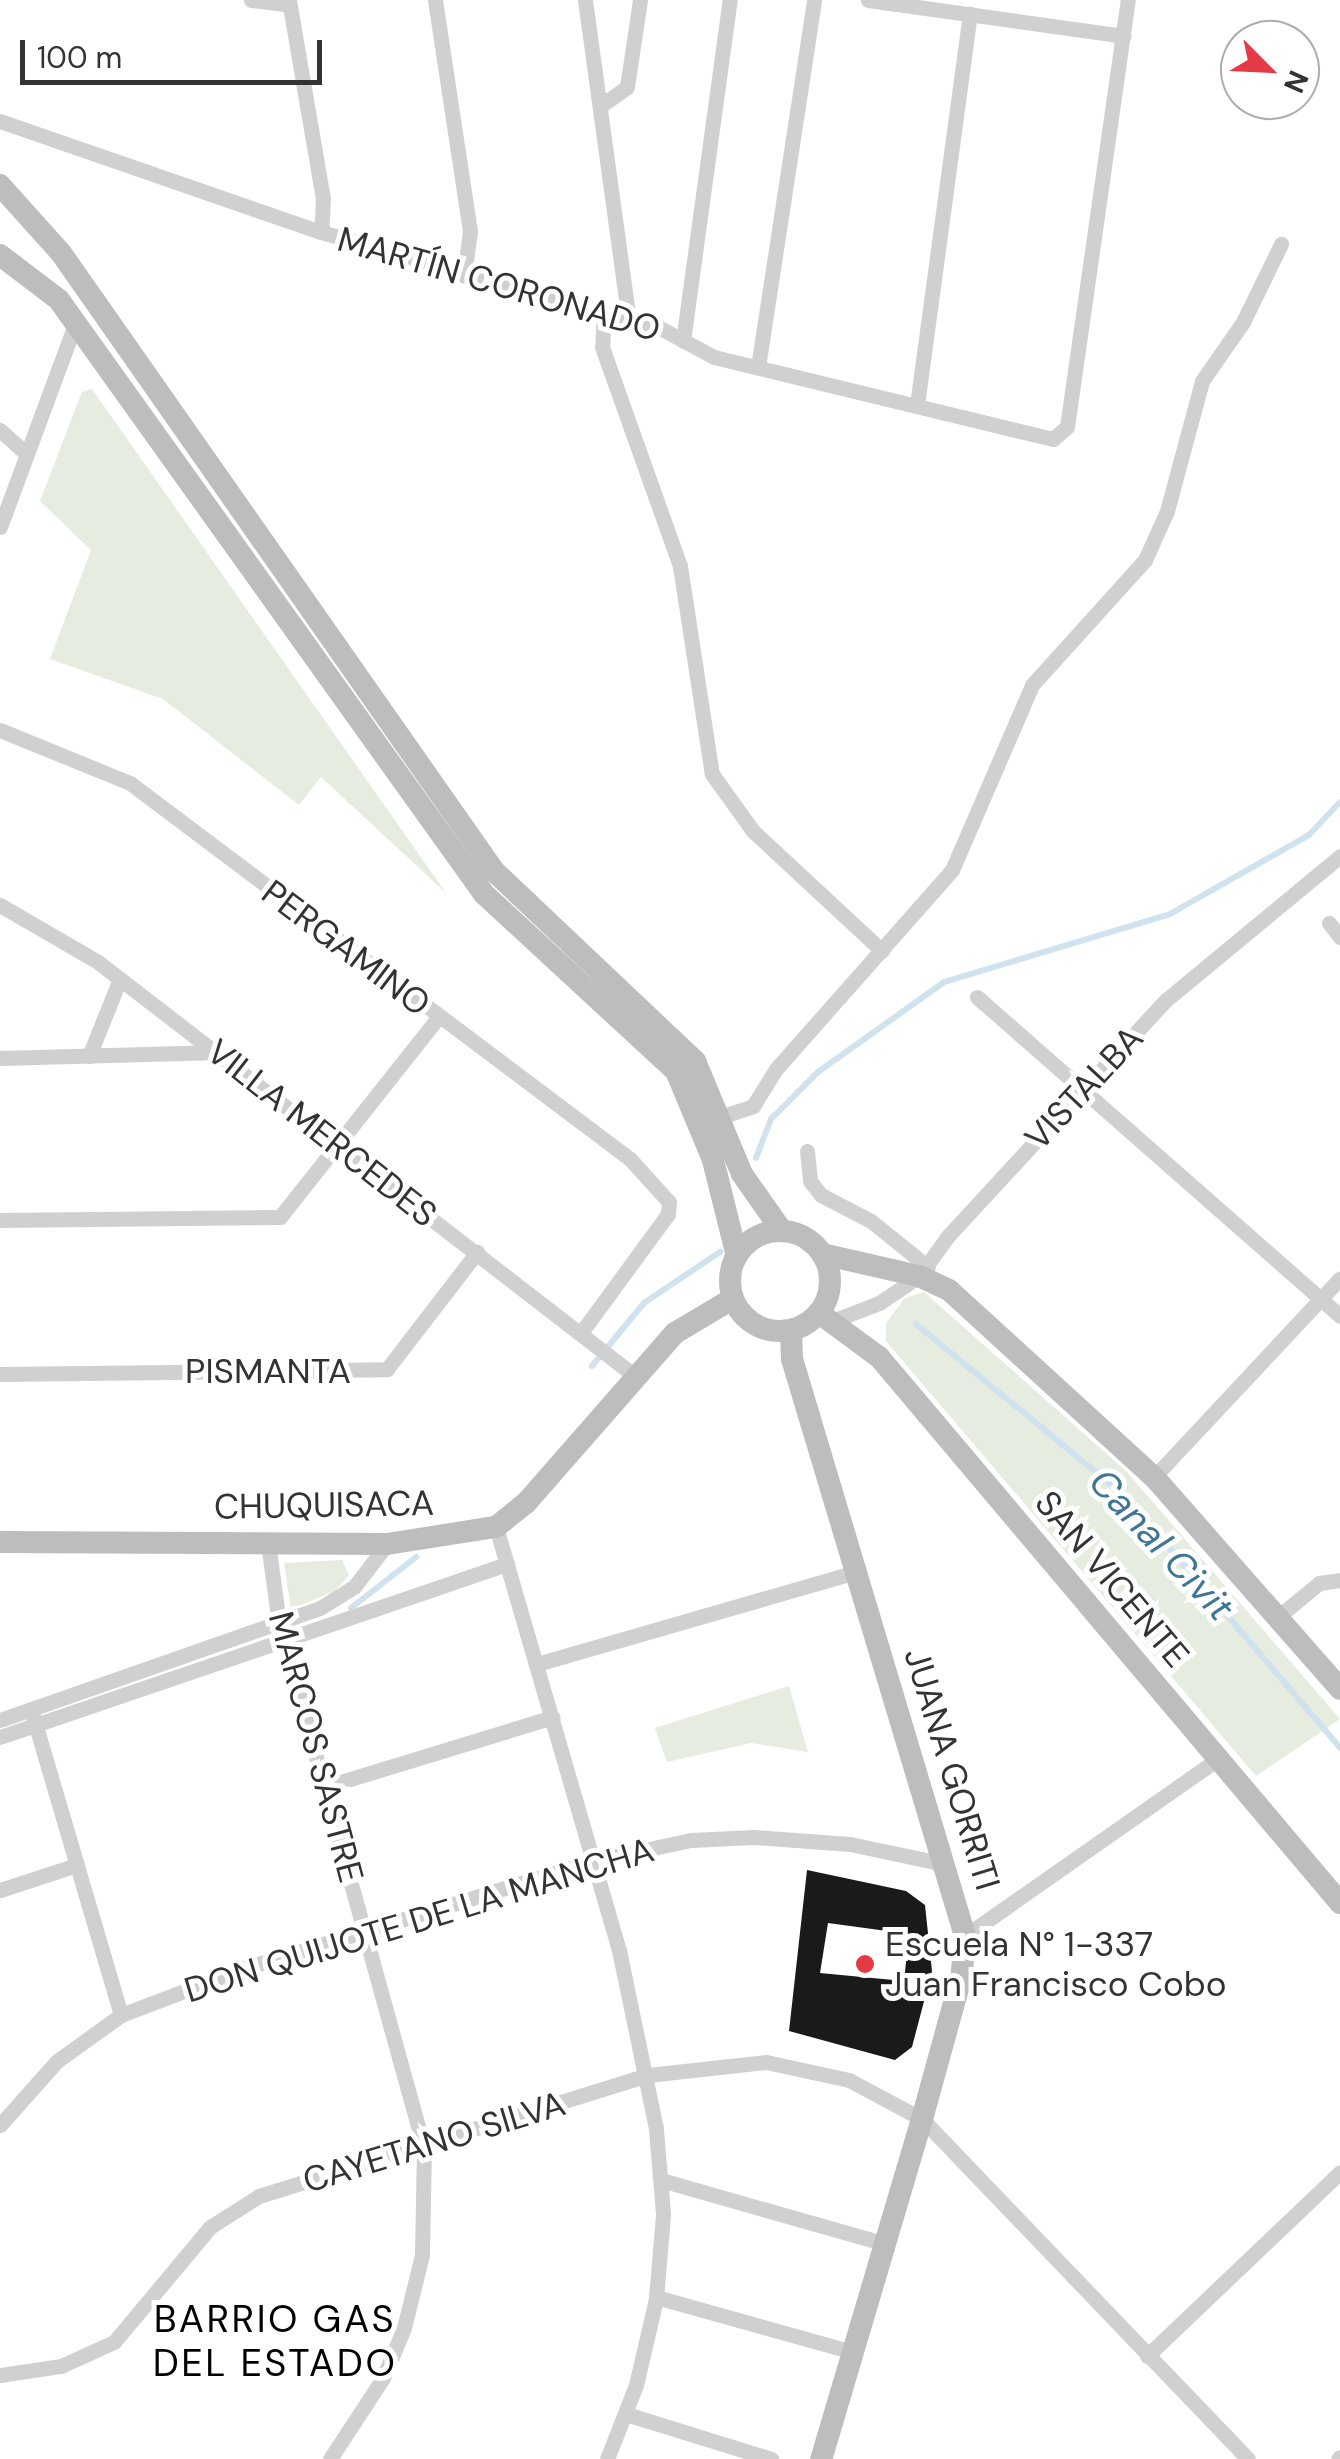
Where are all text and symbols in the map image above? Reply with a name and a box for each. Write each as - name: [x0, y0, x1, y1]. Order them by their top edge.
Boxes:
- scale bar: [25, 20, 328, 82]
- north arrow: [1220, 20, 1320, 120]
- text: 100 m: [37, 38, 122, 77]
- text: N: [1275, 65, 1317, 98]
- street label: MARTÍN CORONADO: [333, 218, 665, 350]
- street label: PERGAMINO: [254, 871, 438, 1025]
- street label: VISTALBA: [1016, 1017, 1152, 1159]
- street label: VILLA MERCEDES: [199, 1030, 445, 1236]
- street label: PISMANTA: [185, 1350, 351, 1392]
- water label: Canal Civit: [1079, 1460, 1243, 1630]
- street label: CHUQUISACA: [214, 1482, 434, 1528]
- street label: SAN VICENTE: [1026, 1482, 1198, 1676]
- street label: MARCOS SASTRE: [260, 1607, 372, 1887]
- street label: JUANA GORRITI: [895, 1643, 1009, 1895]
- street label: DON QUIJOTE DE LA MANCHA: [179, 1829, 659, 2011]
- place label: Escuela N° 1-337 Juan Francisco Cobo: [885, 1923, 1226, 2005]
- marker: Escuela N° 1-337 Juan Francisco Cobo: [854, 1953, 876, 1975]
- street label: CAYETANO SILVA: [298, 2082, 570, 2202]
- district label: BARRIO GAS DEL ESTADO: [153, 2297, 397, 2386]

